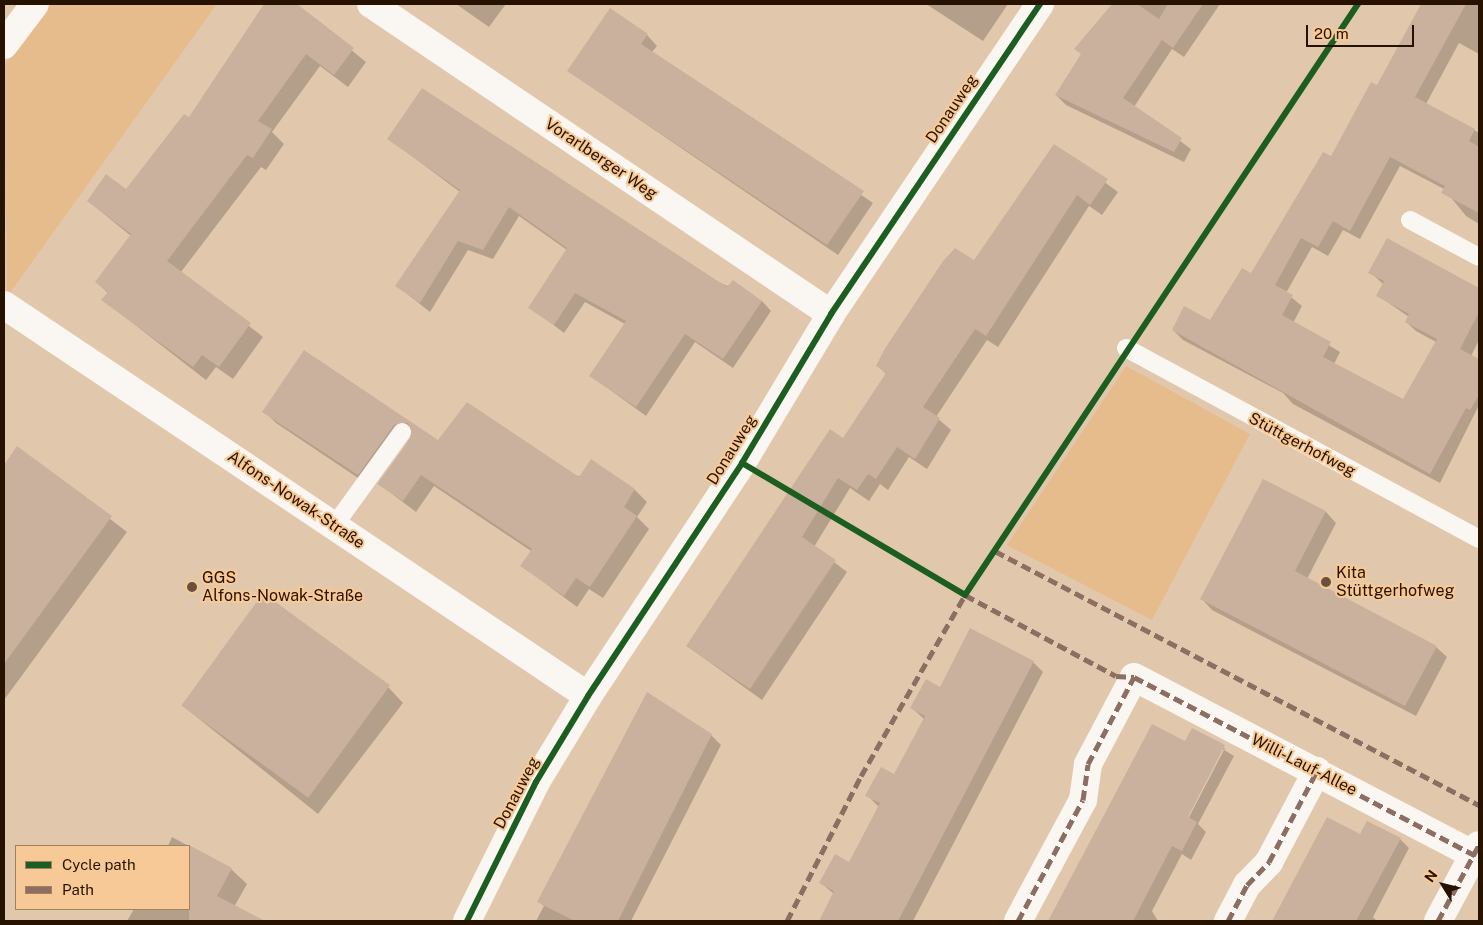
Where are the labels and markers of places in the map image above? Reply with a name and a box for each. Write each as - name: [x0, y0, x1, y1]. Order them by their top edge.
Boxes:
- place label: Kita Stüttgerhofweg: [1336, 563, 1454, 601]
- place label: GGS Alfons-Nowak-Straße: [202, 568, 363, 606]
- marker: Kita Stüttgerhofweg: [1320, 576, 1332, 588]
- marker: GGS Alfons-Nowak-Straße: [186, 581, 198, 593]

